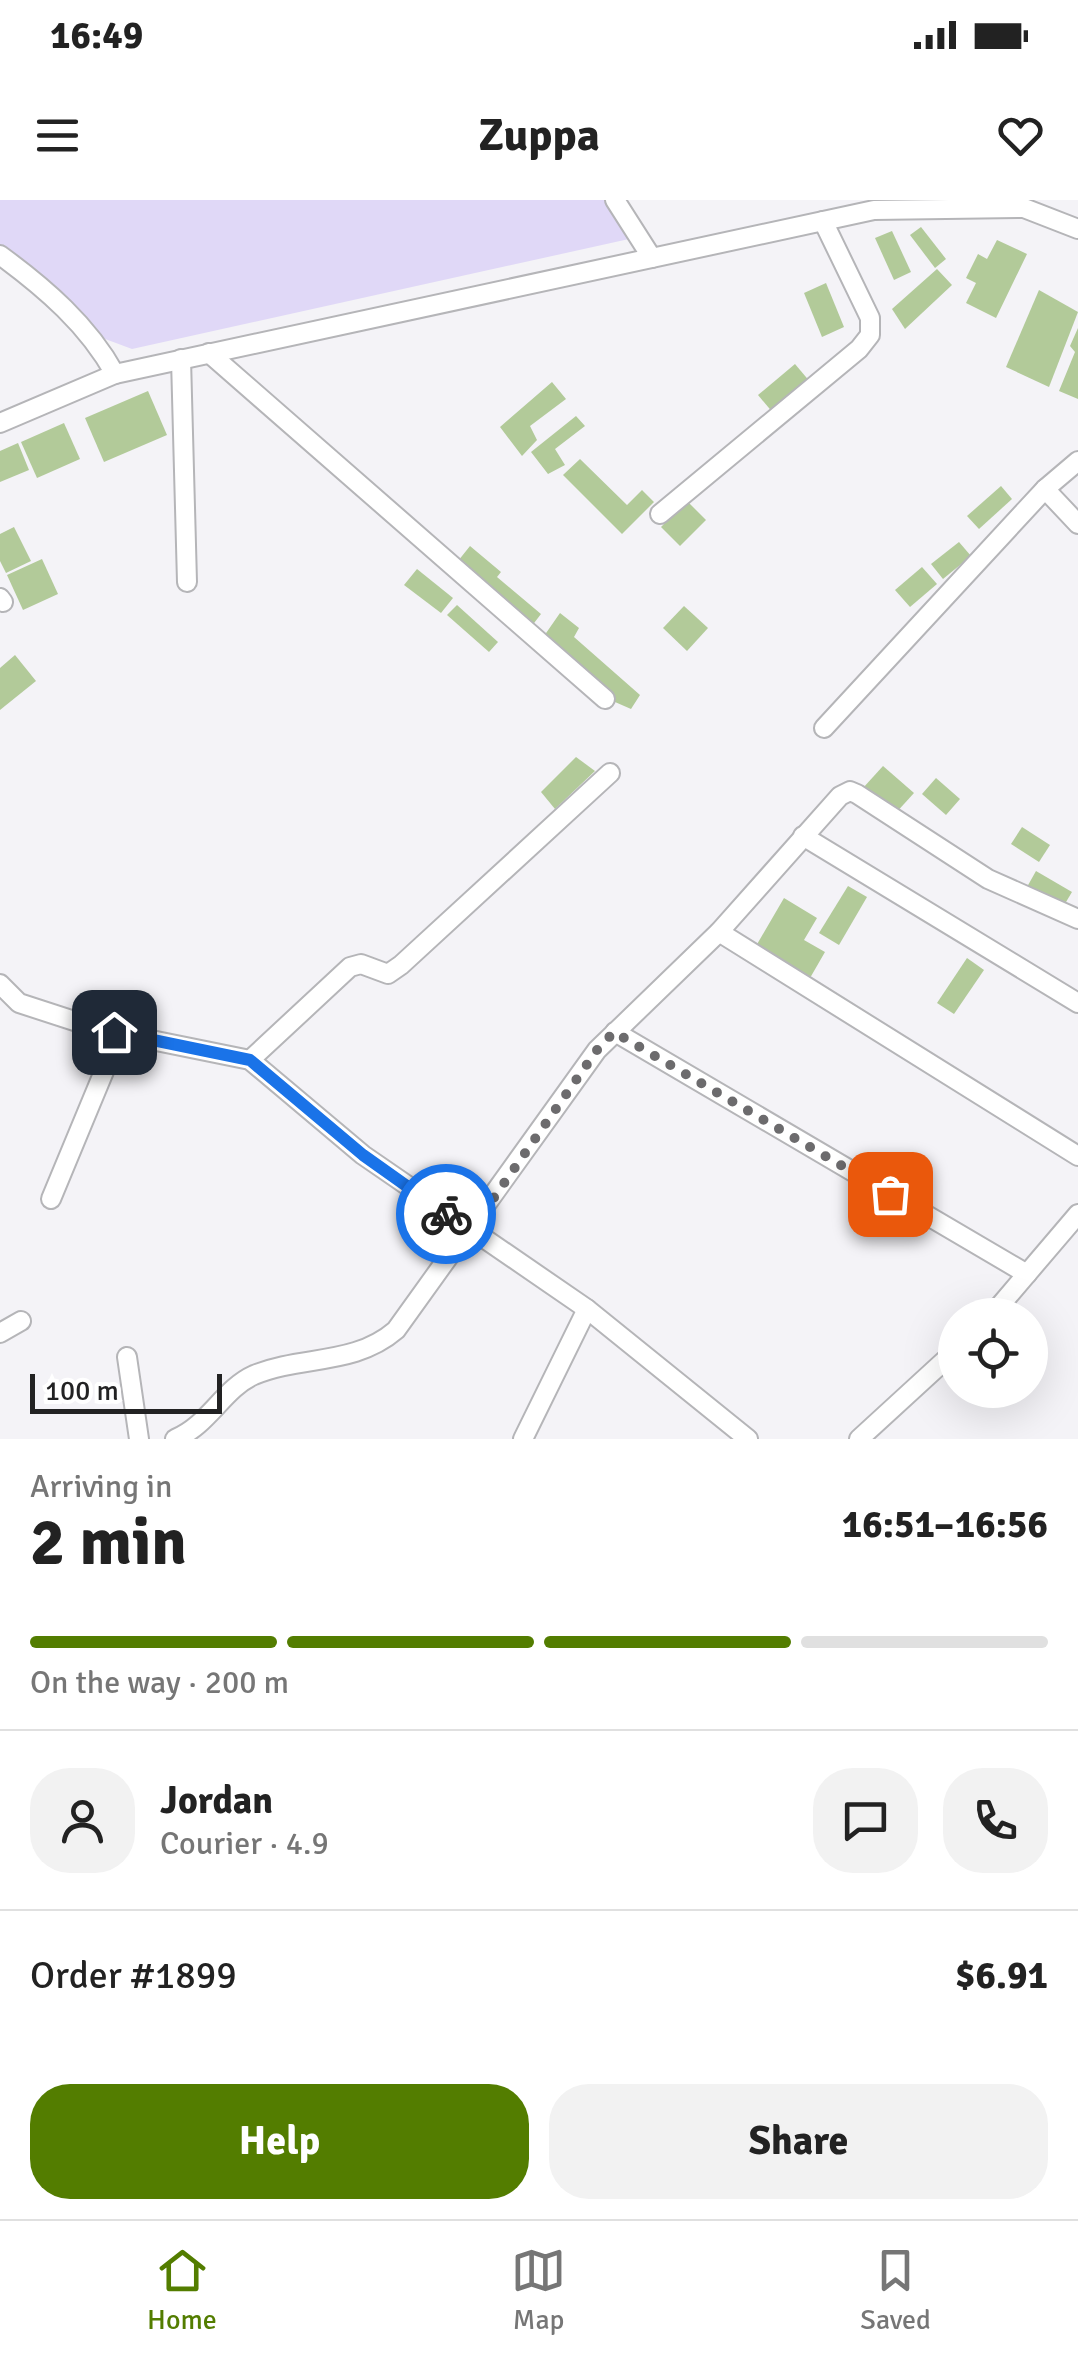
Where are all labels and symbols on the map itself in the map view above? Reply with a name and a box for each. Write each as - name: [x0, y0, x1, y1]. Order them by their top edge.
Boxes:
- pin: [72, 990, 157, 1075]
- pin: [848, 1152, 933, 1237]
- courier: [396, 1164, 496, 1264]
- scale bar: [30, 1369, 222, 1414]

